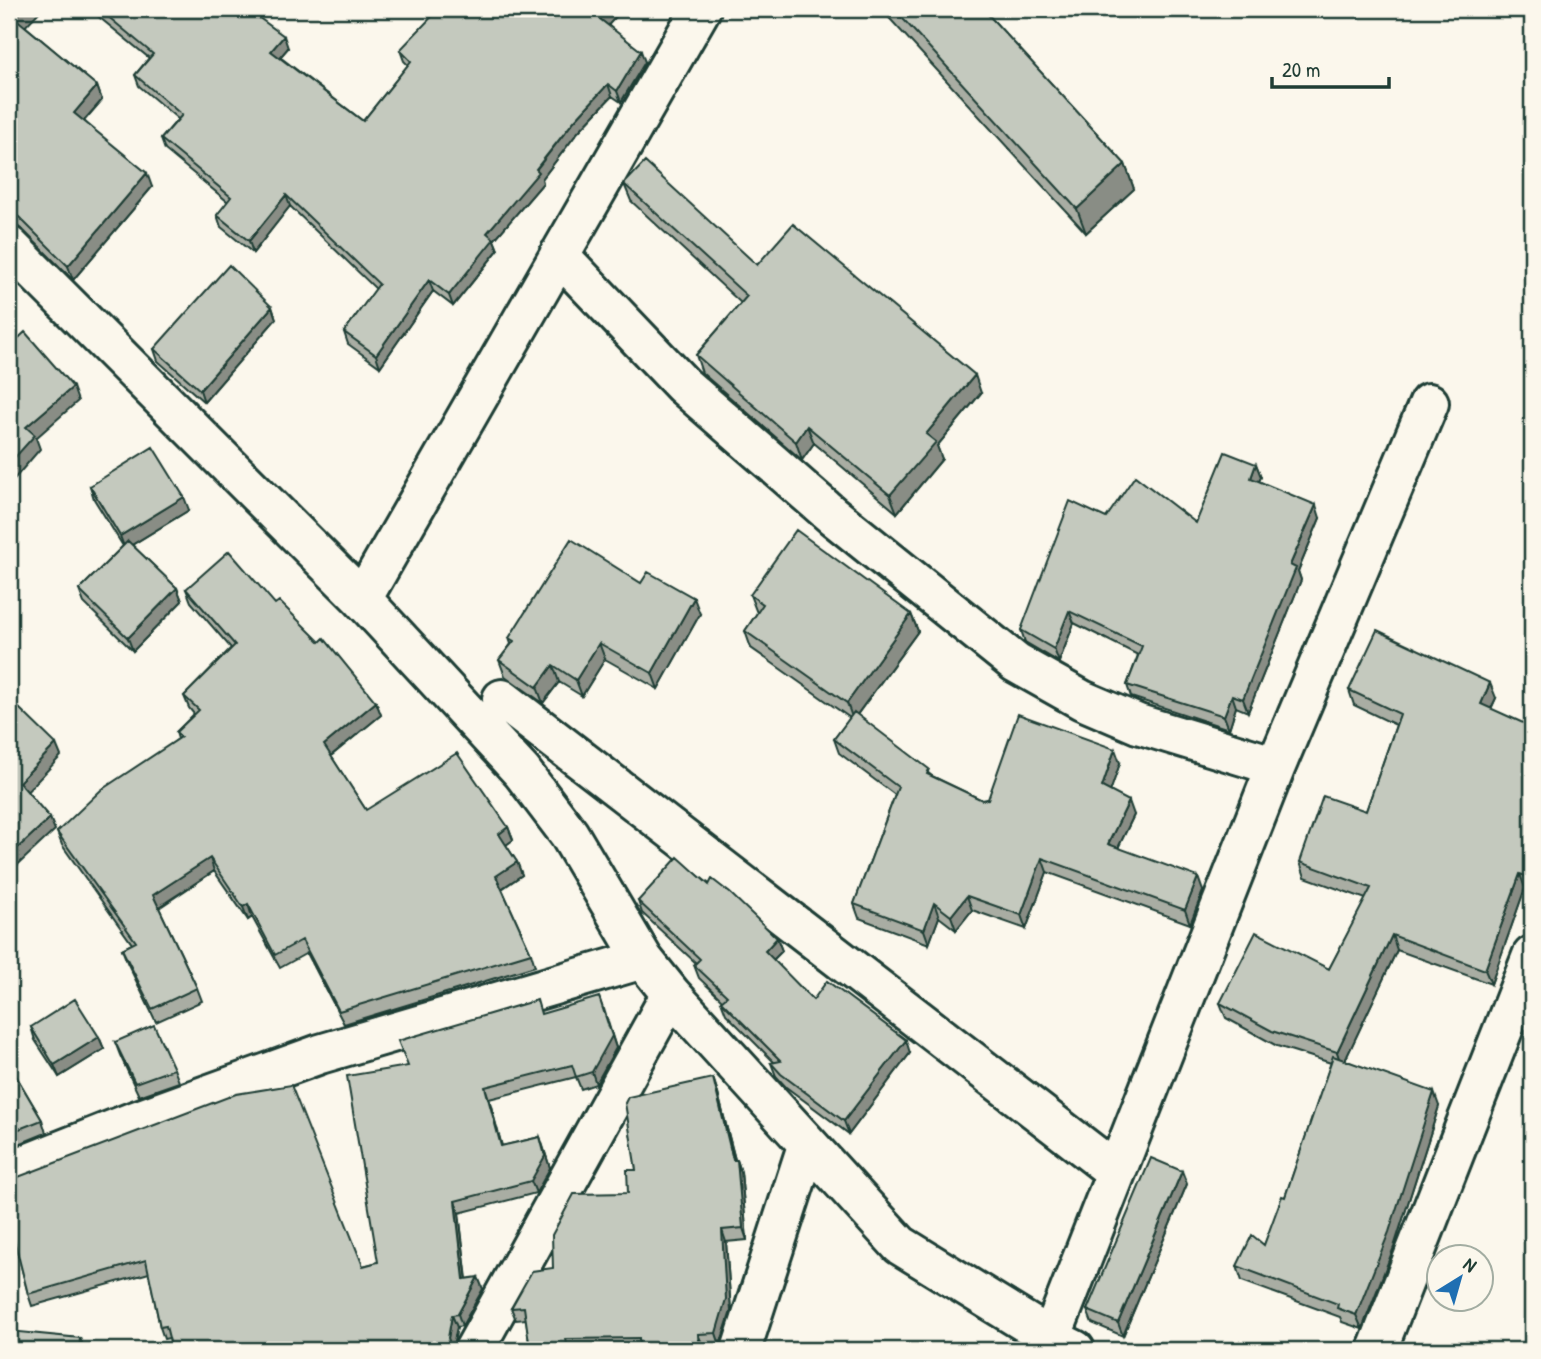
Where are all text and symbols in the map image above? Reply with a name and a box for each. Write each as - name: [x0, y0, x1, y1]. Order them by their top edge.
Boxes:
- scale bar: [1272, 46, 1389, 90]
- text: 20 m: [1282, 55, 1320, 84]
- north arrow: [1426, 1244, 1496, 1314]
- text: N: [1458, 1251, 1482, 1278]

